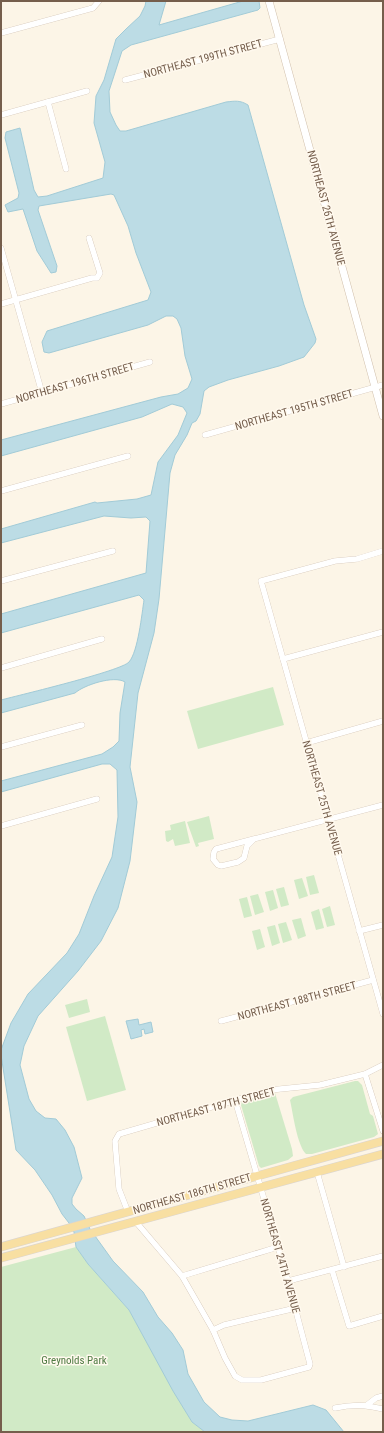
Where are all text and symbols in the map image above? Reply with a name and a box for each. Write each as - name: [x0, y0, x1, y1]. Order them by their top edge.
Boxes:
- street label: NORTHEAST 199TH STREET: [142, 37, 264, 81]
- street label: NORTHEAST 26TH AVENUE: [304, 149, 348, 268]
- street label: NORTHEAST 196TH STREET: [14, 360, 136, 406]
- street label: NORTHEAST 195TH STREET: [233, 387, 355, 433]
- street label: NORTHEAST 25TH AVENUE: [299, 739, 345, 857]
- street label: NORTHEAST 188TH STREET: [236, 979, 358, 1023]
- street label: NORTHEAST 187TH STREET: [155, 1085, 277, 1129]
- street label: NORTHEAST 186TH STREET: [131, 1171, 253, 1217]
- street label: NORTHEAST 24TH AVENUE: [257, 1197, 303, 1315]
- park label: Greynolds Park: [41, 1354, 107, 1367]

